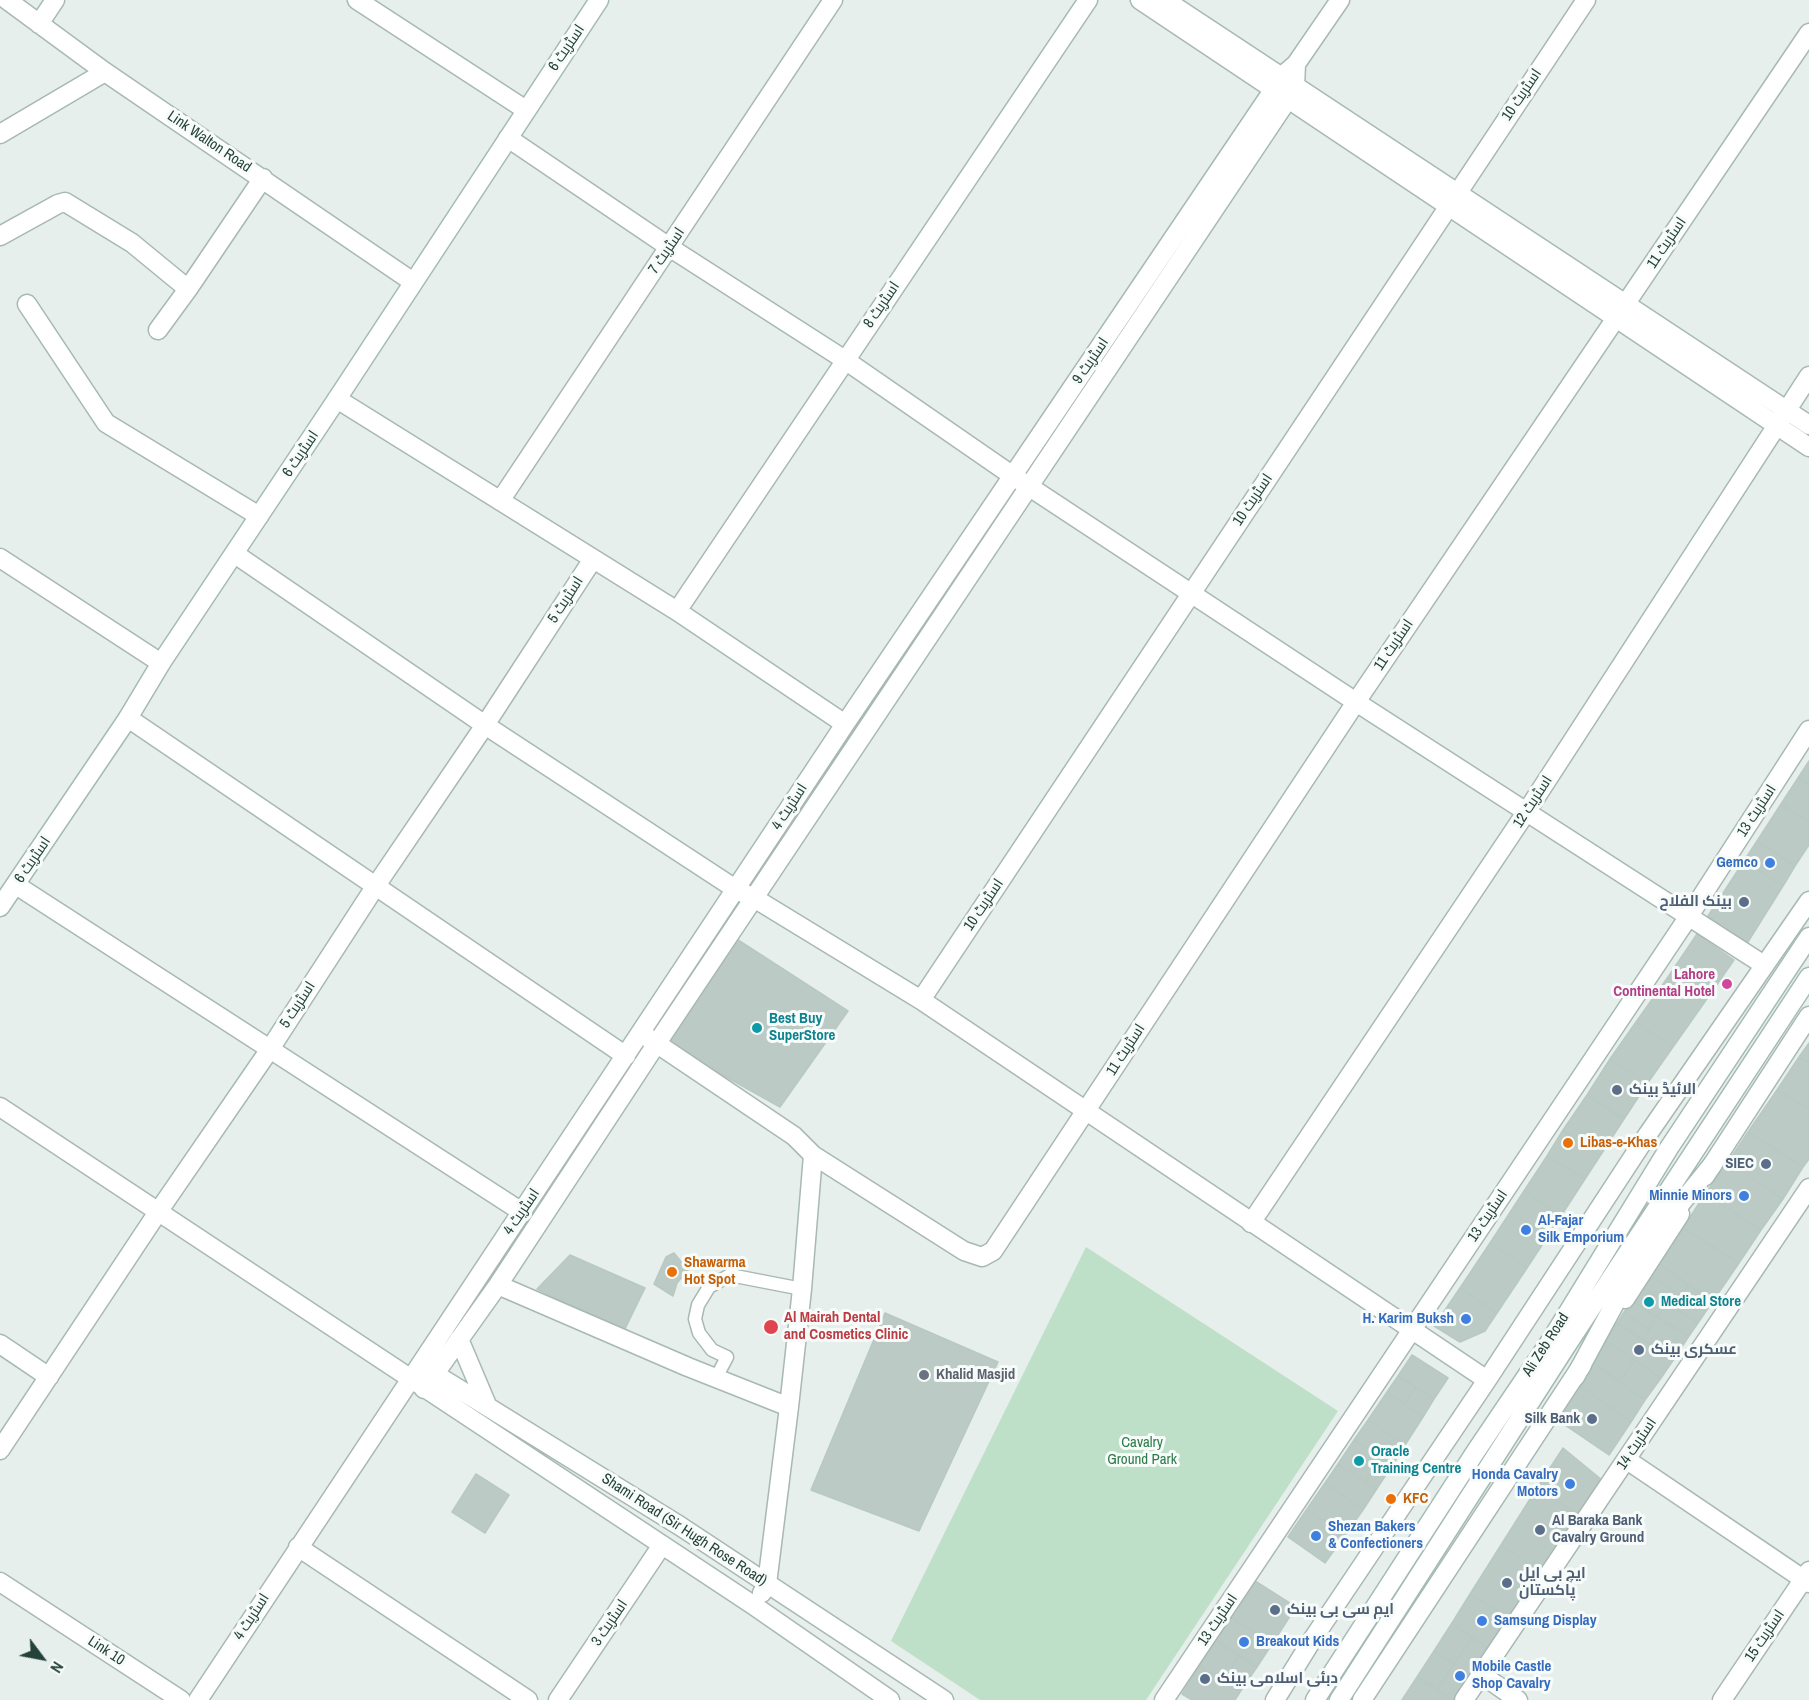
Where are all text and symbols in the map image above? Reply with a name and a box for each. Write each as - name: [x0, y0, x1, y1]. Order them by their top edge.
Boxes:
- street label: اسٹریٹ 6: [545, 21, 589, 75]
- street label: اسٹریٹ 10: [1498, 66, 1546, 124]
- street label: Link Walton Road: [164, 107, 254, 177]
- street label: اسٹریٹ 11: [1643, 214, 1691, 272]
- street label: اسٹریٹ 7: [645, 224, 689, 278]
- street label: اسٹریٹ 8: [860, 278, 904, 332]
- street label: اسٹریٹ 9: [1069, 334, 1113, 388]
- street label: اسٹریٹ 6: [279, 427, 323, 481]
- street label: اسٹریٹ 10: [1229, 471, 1277, 529]
- street label: اسٹریٹ 5: [544, 573, 588, 627]
- street label: اسٹریٹ 11: [1370, 616, 1418, 674]
- street label: اسٹریٹ 12: [1509, 772, 1557, 832]
- street label: اسٹریٹ 4: [768, 780, 812, 834]
- street label: اسٹریٹ 13: [1733, 781, 1781, 841]
- street label: اسٹریٹ 6: [11, 833, 55, 887]
- place label: Gemco: [1716, 854, 1758, 872]
- marker: Gemco: [1763, 856, 1777, 870]
- street label: اسٹریٹ 10: [960, 876, 1008, 934]
- place label: بینک الفلاح: [1660, 893, 1732, 911]
- marker: بینک الفلاح: [1737, 895, 1751, 909]
- place label: Lahore Continental Hotel: [1613, 966, 1715, 1001]
- marker: Lahore Continental Hotel: [1720, 977, 1734, 991]
- street label: اسٹریٹ 5: [276, 978, 320, 1032]
- place label: Best Buy SuperStore: [769, 1010, 835, 1045]
- marker: Best Buy SuperStore: [750, 1021, 764, 1035]
- street label: اسٹریٹ 11: [1103, 1021, 1149, 1079]
- place label: الائیڈ بینک: [1629, 1081, 1696, 1099]
- marker: الائیڈ بینک: [1610, 1083, 1624, 1097]
- place label: Libas-e-Khas: [1580, 1134, 1657, 1152]
- marker: Libas-e-Khas: [1561, 1136, 1575, 1150]
- place label: SIEC: [1725, 1155, 1754, 1173]
- marker: SIEC: [1759, 1157, 1773, 1171]
- street label: اسٹریٹ 4: [500, 1185, 544, 1239]
- street label: اسٹریٹ 13: [1464, 1187, 1512, 1245]
- place label: Minnie Minors: [1649, 1187, 1732, 1205]
- marker: Minnie Minors: [1737, 1189, 1751, 1203]
- place label: Al-Fajar Silk Emporium: [1538, 1212, 1624, 1247]
- marker: Al-Fajar Silk Emporium: [1519, 1223, 1533, 1237]
- place label: Shawarma Hot Spot: [684, 1254, 746, 1289]
- marker: Shawarma Hot Spot: [665, 1265, 679, 1279]
- place label: Medical Store: [1661, 1293, 1741, 1311]
- marker: Medical Store: [1642, 1295, 1656, 1309]
- place label: Al Mairah Dental and Cosmetics Clinic: [784, 1309, 908, 1344]
- place label: H. Karim Buksh: [1362, 1310, 1454, 1328]
- street label: Ali Zeb Road: [1519, 1310, 1573, 1380]
- marker: H. Karim Buksh: [1459, 1312, 1473, 1326]
- marker: Al Mairah Dental and Cosmetics Clinic: [762, 1318, 780, 1336]
- place label: عسکری بینک: [1651, 1341, 1737, 1359]
- marker: عسکری بینک: [1632, 1343, 1646, 1357]
- place label: Khalid Masjid: [936, 1366, 1015, 1384]
- marker: Khalid Masjid: [917, 1368, 931, 1382]
- place label: Silk Bank: [1525, 1410, 1580, 1428]
- marker: Silk Bank: [1585, 1412, 1599, 1426]
- street label: اسٹریٹ 14: [1613, 1415, 1661, 1473]
- park label: Cavalry Ground Park: [1107, 1434, 1177, 1469]
- place label: Oracle Training Centre: [1371, 1443, 1461, 1478]
- marker: Oracle Training Centre: [1352, 1454, 1366, 1468]
- place label: Honda Cavalry Motors: [1472, 1466, 1558, 1501]
- street label: Shami Road (Sir Hugh Rose Road): [598, 1470, 770, 1590]
- marker: Honda Cavalry Motors: [1563, 1477, 1577, 1491]
- place label: KFC: [1403, 1490, 1428, 1508]
- marker: KFC: [1384, 1492, 1398, 1506]
- place label: Al Baraka Bank Cavalry Ground: [1552, 1512, 1644, 1547]
- place label: Shezan Bakers & Confectioners: [1328, 1518, 1423, 1553]
- marker: Al Baraka Bank Cavalry Ground: [1533, 1523, 1547, 1537]
- marker: Shezan Bakers & Confectioners: [1309, 1529, 1323, 1543]
- place label: ایچ بی ایل پاکستان: [1519, 1565, 1586, 1600]
- marker: ایچ بی ایل پاکستان: [1500, 1576, 1514, 1590]
- street label: اسٹریٹ 4: [230, 1590, 274, 1644]
- street label: اسٹریٹ 13: [1194, 1591, 1242, 1649]
- street label: اسٹریٹ 3: [588, 1596, 632, 1650]
- place label: ایم سی بی بینک: [1287, 1601, 1394, 1619]
- marker: ایم سی بی بینک: [1268, 1603, 1282, 1617]
- street label: اسٹریٹ 15: [1741, 1607, 1789, 1665]
- place label: Samsung Display: [1494, 1612, 1597, 1630]
- marker: Samsung Display: [1475, 1614, 1489, 1628]
- north arrow: [12, 1628, 72, 1688]
- street label: Link 10: [84, 1632, 128, 1670]
- place label: Breakout Kids: [1256, 1633, 1339, 1651]
- marker: Breakout Kids: [1237, 1635, 1251, 1649]
- text: N: [45, 1658, 69, 1677]
- place label: Mobile Castle Shop Cavalry: [1472, 1658, 1551, 1693]
- marker: Mobile Castle Shop Cavalry: [1453, 1669, 1467, 1683]
- place label: دبئی اسلامی بینک: [1217, 1670, 1338, 1688]
- marker: دبئی اسلامی بینک: [1198, 1672, 1212, 1686]

